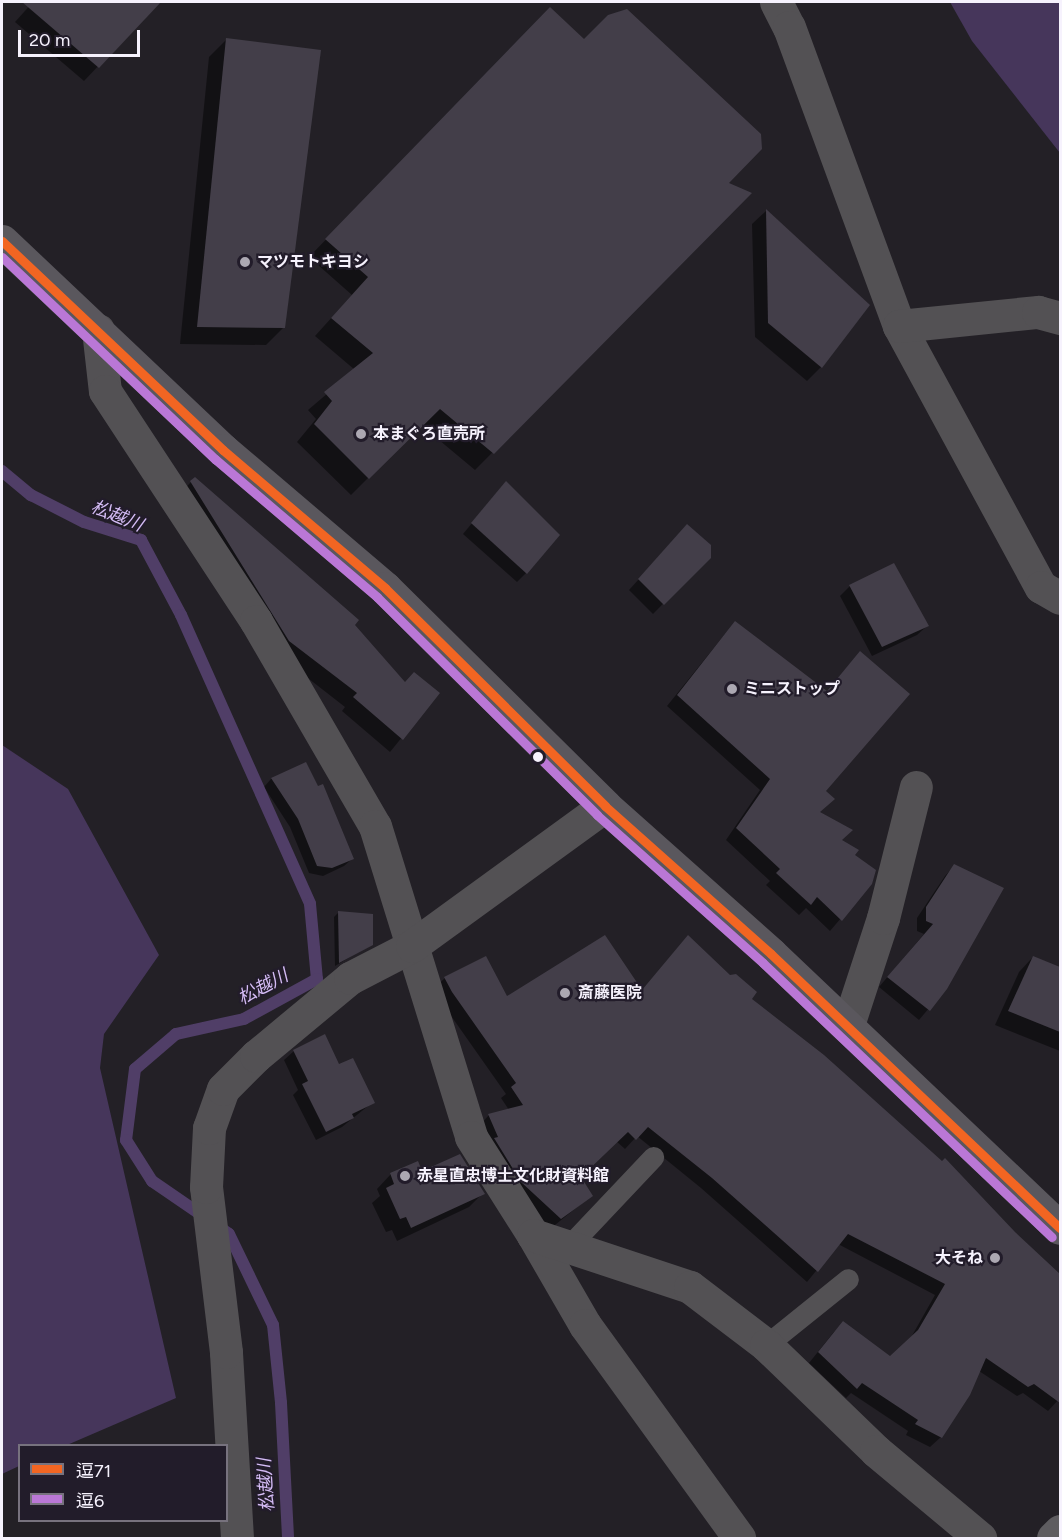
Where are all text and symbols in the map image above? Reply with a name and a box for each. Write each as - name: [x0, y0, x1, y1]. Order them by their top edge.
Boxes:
- scale bar: [21, 18, 142, 56]
- text: 20 m: [29, 29, 70, 51]
- place label: マツモトキヨシ: [257, 252, 369, 272]
- marker: マツモトキヨシ: [238, 255, 252, 269]
- place label: 本まぐろ直売所: [373, 424, 485, 444]
- marker: 本まぐろ直売所: [354, 427, 368, 441]
- water label: 松越川: [88, 496, 146, 536]
- place label: ミニストップ: [744, 679, 840, 699]
- marker: ミニストップ: [725, 682, 739, 696]
- unlabelled marker: [532, 751, 544, 763]
- water label: 松越川: [234, 965, 292, 1009]
- place label: 斎藤医院: [578, 983, 642, 1003]
- marker: 斎藤医院: [556, 984, 574, 1002]
- place label: 赤星直忠博士文化財資料館: [417, 1166, 609, 1186]
- marker: 赤星直忠博士文化財資料館: [398, 1169, 412, 1183]
- place label: 大そね: [935, 1248, 983, 1268]
- marker: 大そね: [988, 1251, 1002, 1265]
- legend: [18, 1444, 228, 1522]
- water label: 松越川: [253, 1457, 279, 1513]
- text: 逗71: [76, 1460, 111, 1482]
- text: 逗6: [76, 1490, 104, 1512]

